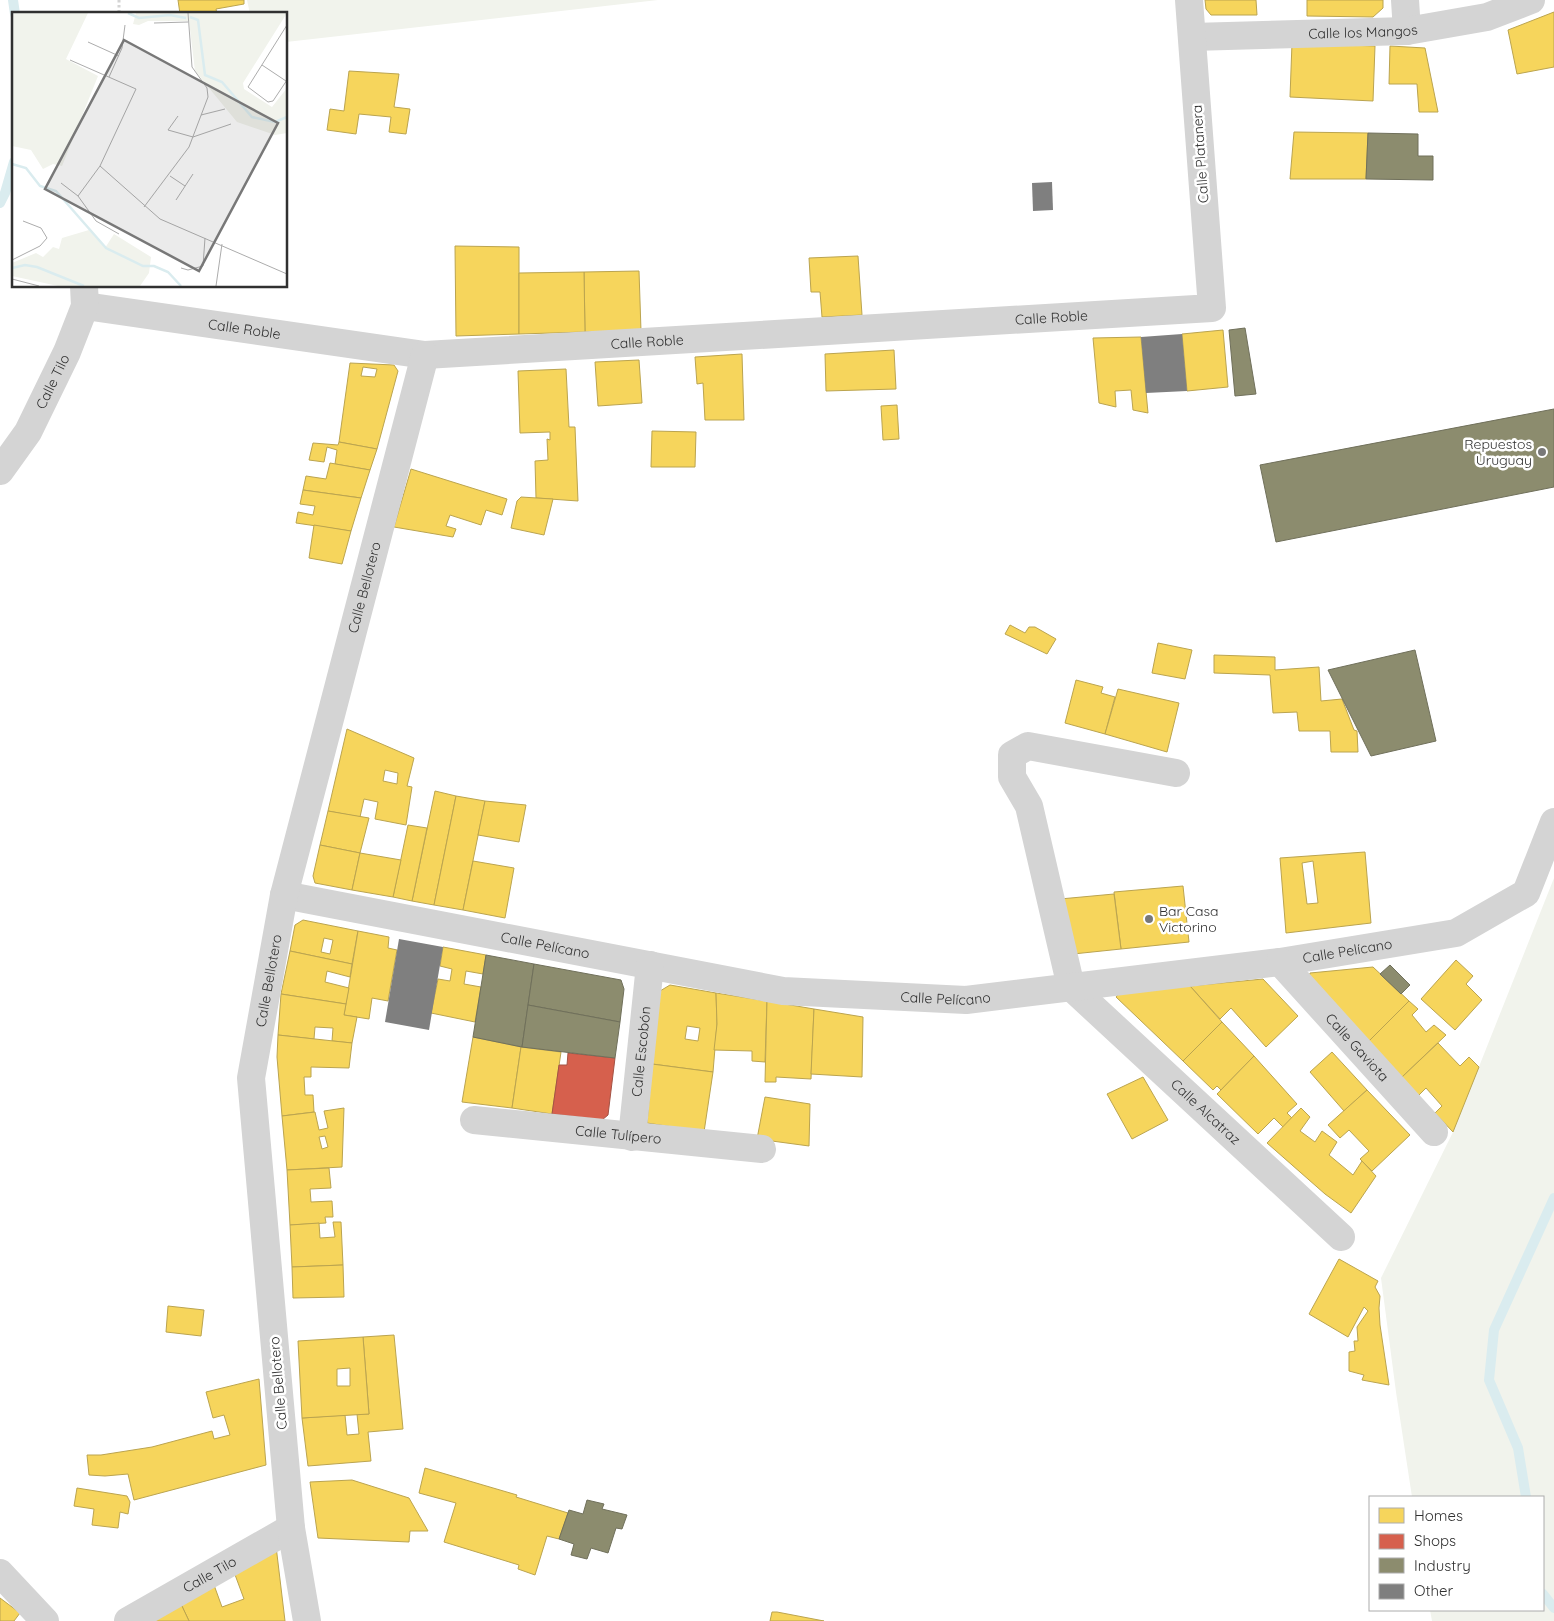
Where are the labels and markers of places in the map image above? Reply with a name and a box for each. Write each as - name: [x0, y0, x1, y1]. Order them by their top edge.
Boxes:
- place label: Repuestos Uruguay: [1464, 435, 1532, 469]
- marker: Repuestos Uruguay: [1536, 446, 1548, 458]
- place label: Bar Casa Victorino: [1159, 902, 1219, 936]
- marker: Bar Casa Victorino: [1143, 913, 1155, 925]

